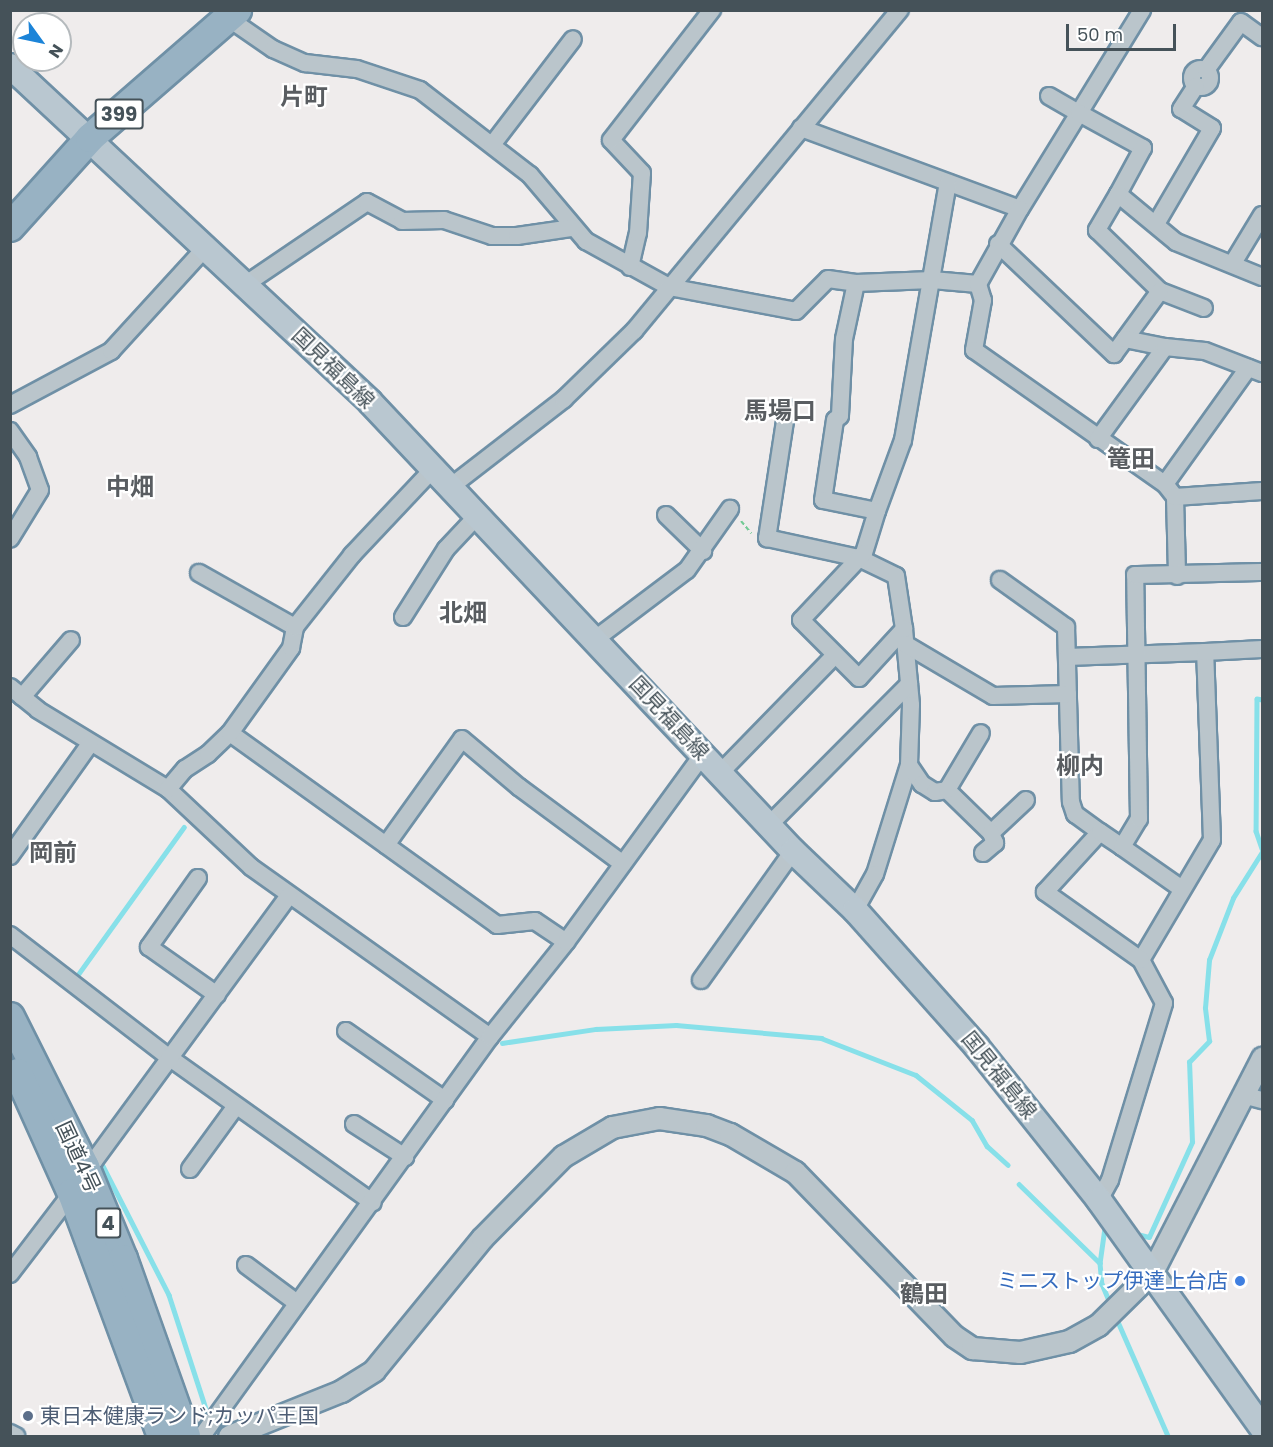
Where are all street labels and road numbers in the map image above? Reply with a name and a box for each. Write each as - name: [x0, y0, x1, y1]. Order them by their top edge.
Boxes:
- road number: 399: [94, 97, 144, 131]
- street label: 国見福島線: [286, 322, 380, 414]
- street label: 国見福島線: [624, 671, 714, 765]
- street label: 国見福島線: [956, 1026, 1042, 1124]
- street label: 国道4号: [50, 1117, 106, 1197]
- road number: 4: [94, 1206, 122, 1240]

